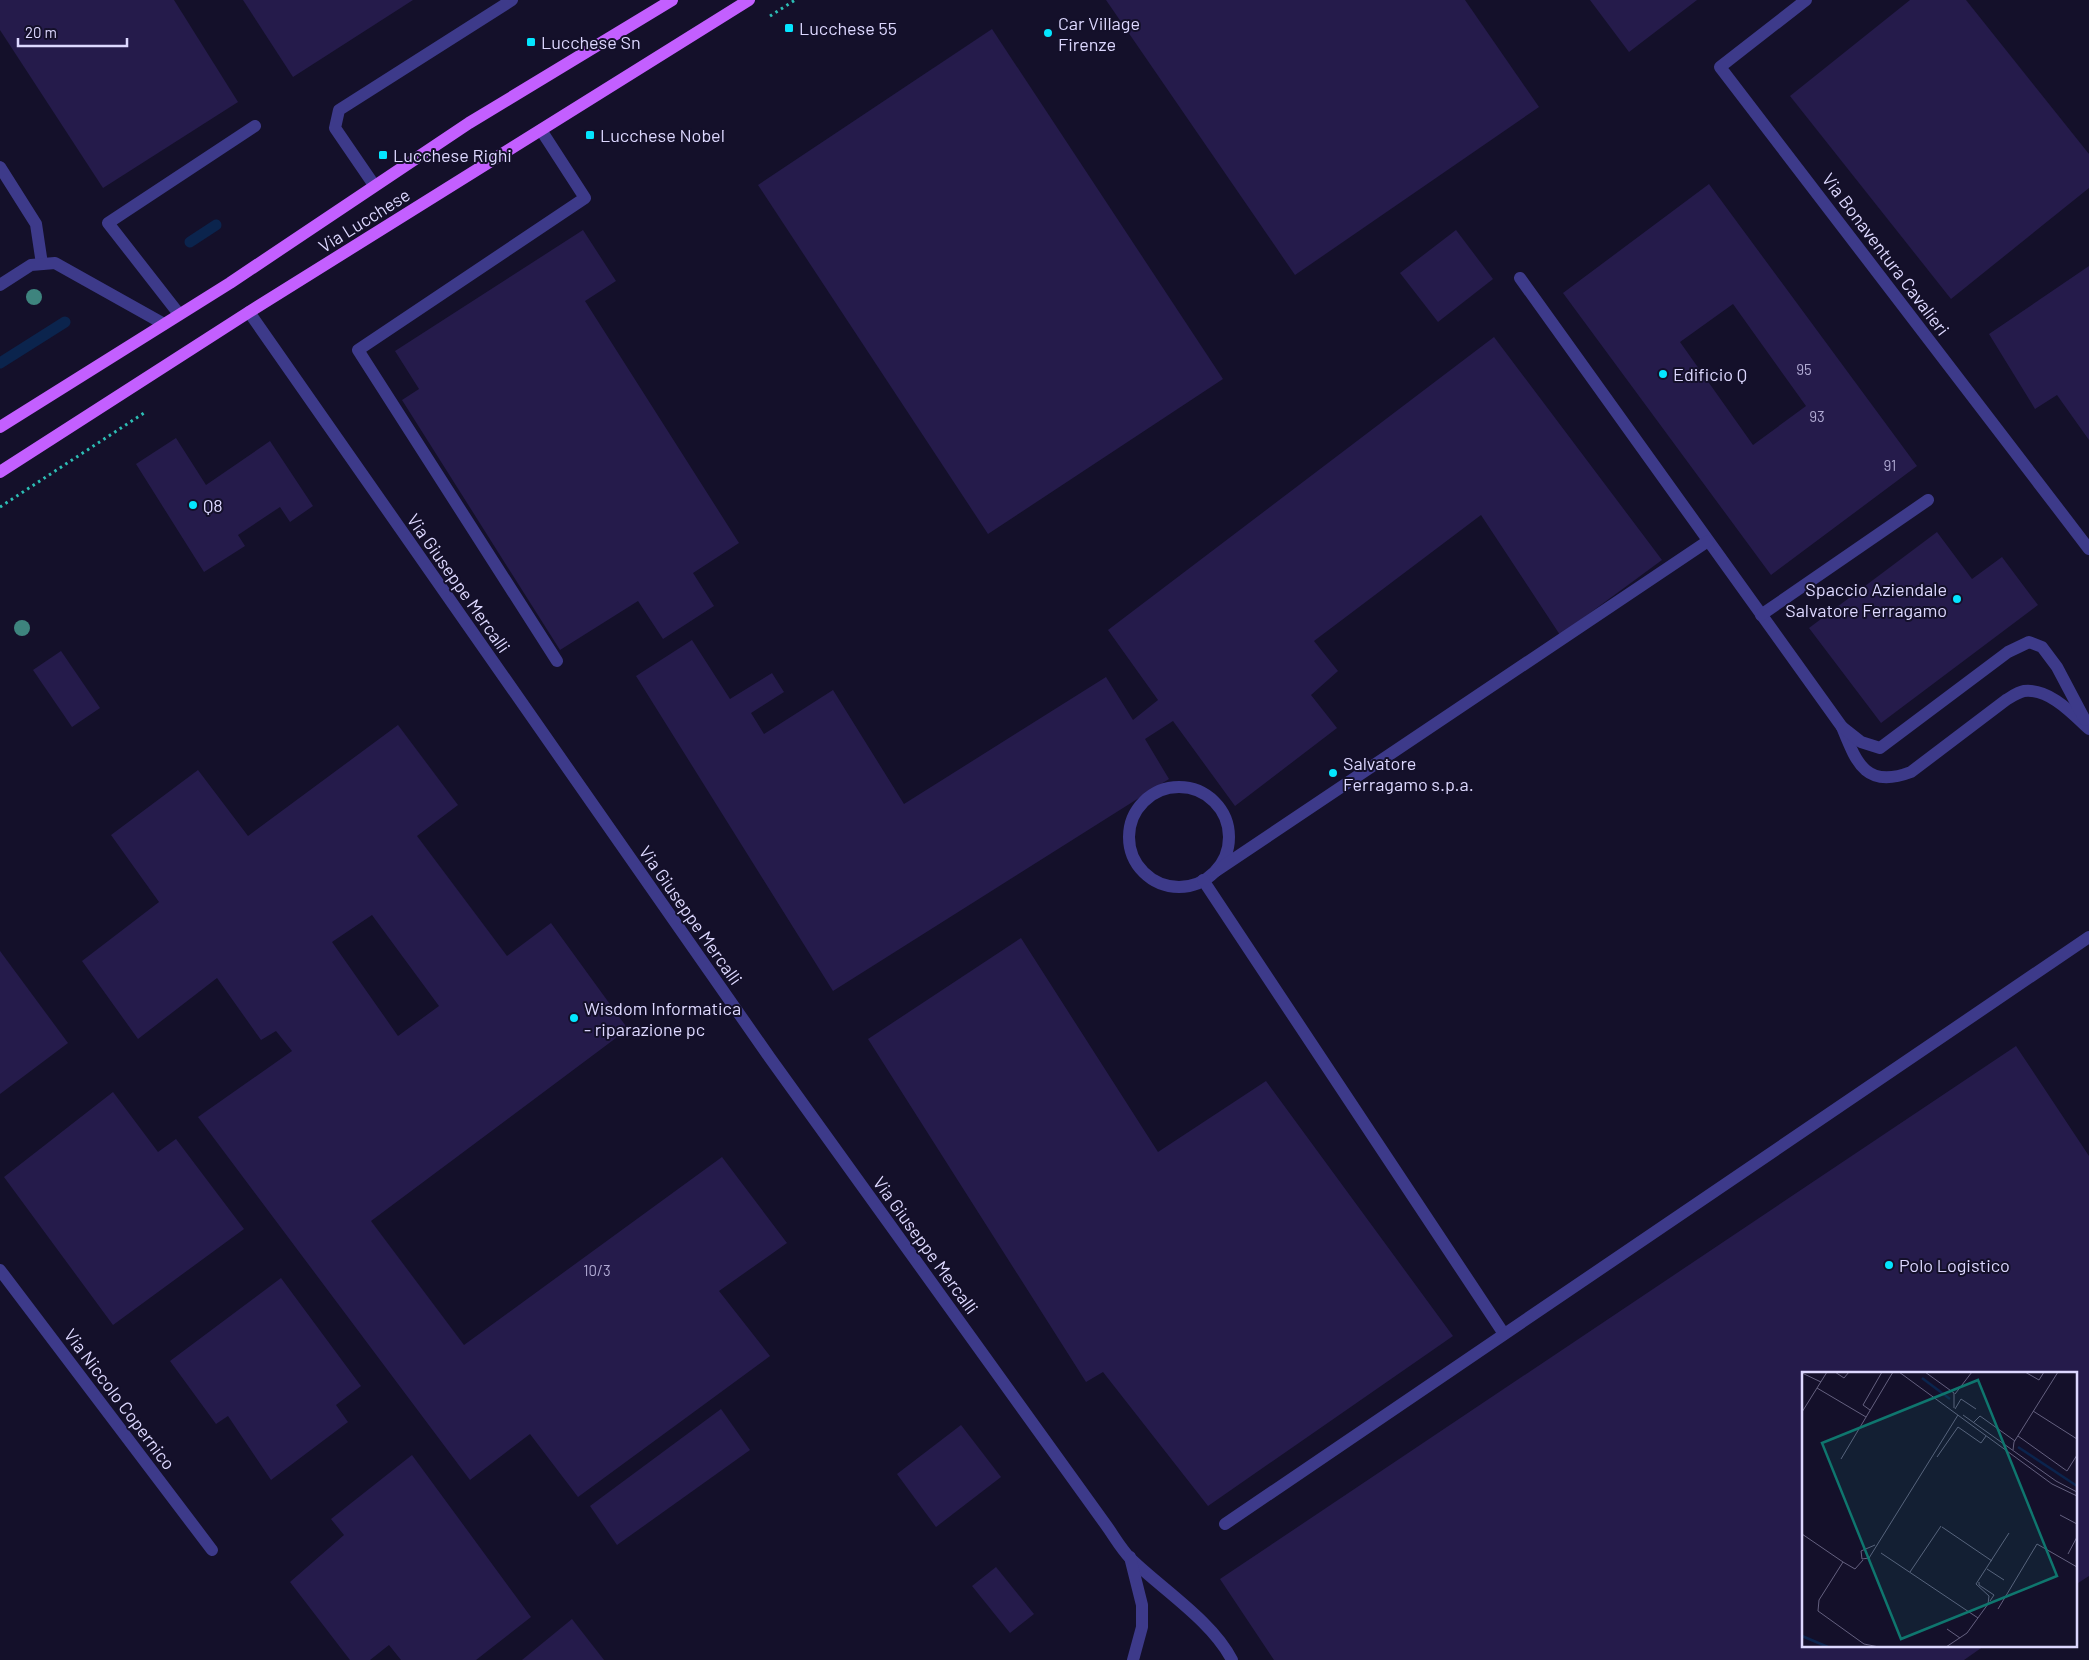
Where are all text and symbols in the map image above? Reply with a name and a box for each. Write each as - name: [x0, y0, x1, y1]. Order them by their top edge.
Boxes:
- place label: Car Village Firenze: [1058, 12, 1140, 55]
- scale bar: [18, 15, 126, 47]
- place label: Lucchese 55: [799, 17, 897, 39]
- marker: Lucchese 55: [783, 22, 795, 34]
- text: 20 m: [25, 23, 57, 41]
- marker: Car Village Firenze: [1042, 27, 1054, 39]
- place label: Lucchese Sn: [541, 31, 641, 53]
- marker: Lucchese Sn: [525, 36, 537, 48]
- place label: Lucchese Nobel: [600, 124, 725, 146]
- marker: Lucchese Nobel: [584, 129, 596, 141]
- place label: Lucchese Righi: [393, 144, 512, 166]
- marker: Lucchese Righi: [377, 149, 389, 161]
- street label: Via Bonaventura Cavalieri: [1818, 168, 1954, 340]
- street label: Via Lucchese: [314, 183, 414, 257]
- house number: 95: [1796, 360, 1812, 378]
- place label: Edificio Q: [1673, 363, 1747, 385]
- marker: Edificio Q: [1657, 368, 1669, 380]
- house number: 93: [1809, 407, 1825, 425]
- house number: 91: [1884, 456, 1896, 474]
- place label: Q8: [203, 494, 223, 516]
- marker: Q8: [187, 499, 199, 511]
- street label: Via Giuseppe Mercalli: [403, 509, 515, 657]
- place label: Spaccio Aziendale Salvatore Ferragamo: [1785, 578, 1947, 621]
- marker: Spaccio Aziendale Salvatore Ferragamo: [1951, 593, 1963, 605]
- place label: Salvatore Ferragamo s.p.a.: [1343, 752, 1474, 795]
- marker: Salvatore Ferragamo s.p.a.: [1327, 767, 1339, 779]
- street label: Via Giuseppe Mercalli: [635, 841, 747, 989]
- place label: Wisdom Informatica - riparazione pc: [584, 997, 741, 1040]
- marker: Wisdom Informatica - riparazione pc: [568, 1012, 580, 1024]
- street label: Via Giuseppe Mercalli: [869, 1172, 983, 1318]
- place label: Polo Logistico: [1899, 1254, 2010, 1276]
- marker: Polo Logistico: [1883, 1259, 1895, 1271]
- house number: 10/3: [583, 1261, 611, 1279]
- street label: Via Niccolo Copernico: [60, 1324, 180, 1474]
- inset map: [1802, 1372, 2076, 1648]

